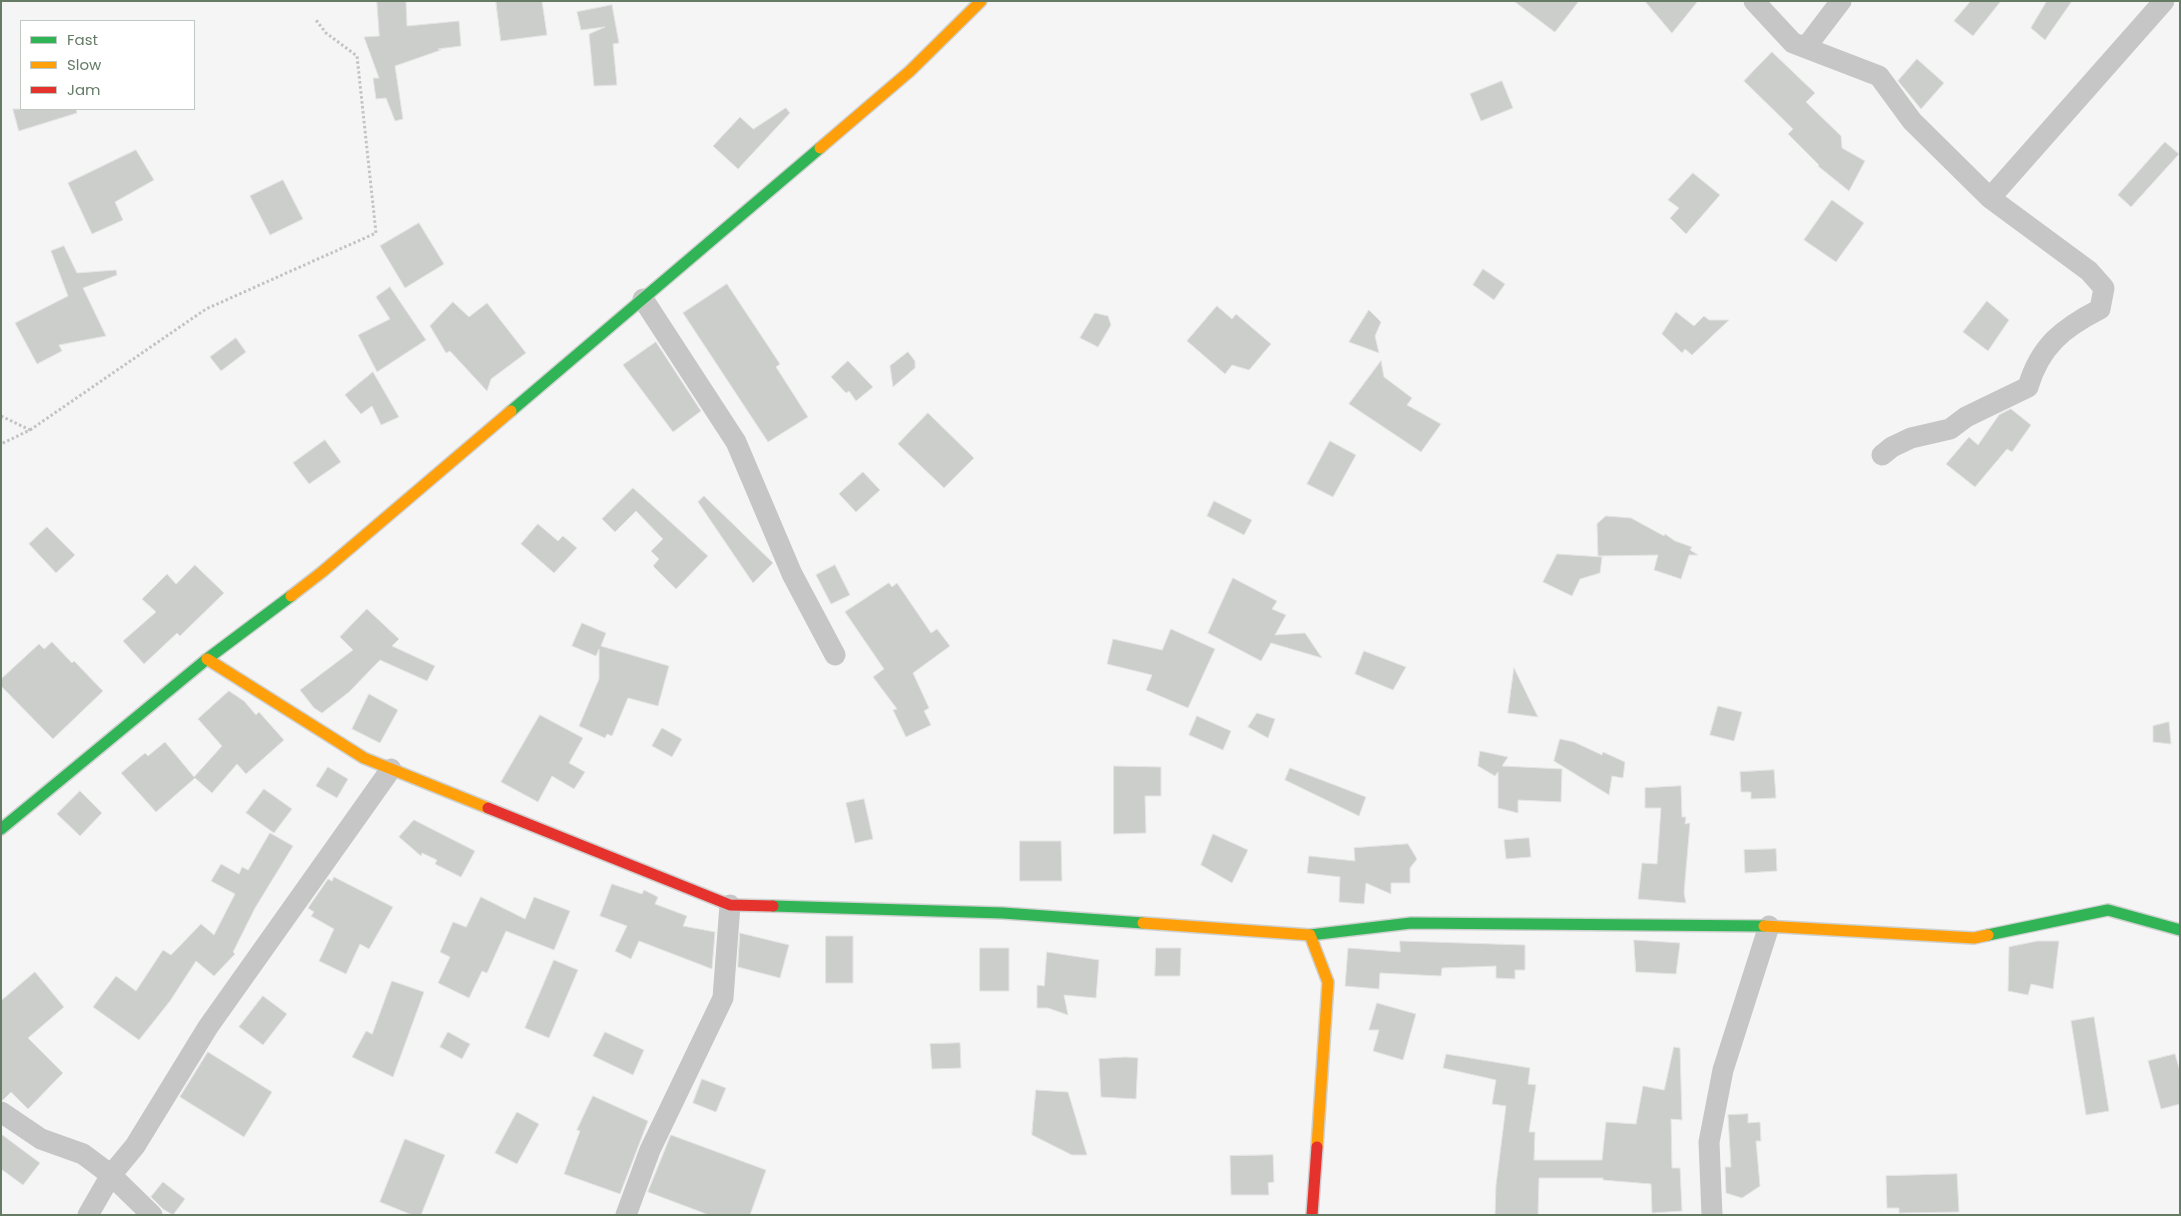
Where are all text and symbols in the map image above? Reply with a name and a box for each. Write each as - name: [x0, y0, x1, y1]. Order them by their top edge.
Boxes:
- legend: [20, 20, 195, 110]
- text: Fast: [67, 29, 98, 50]
- text: Slow: [67, 54, 101, 75]
- text: Jam: [67, 79, 101, 100]

